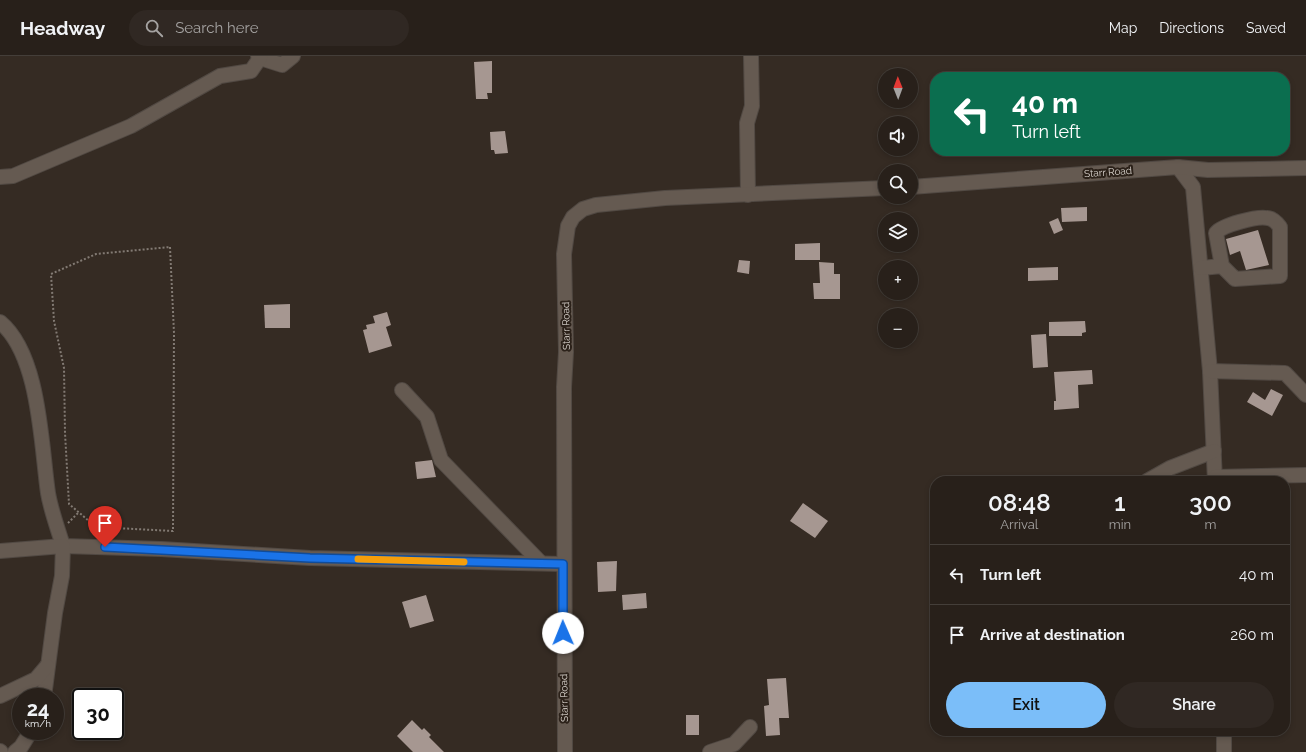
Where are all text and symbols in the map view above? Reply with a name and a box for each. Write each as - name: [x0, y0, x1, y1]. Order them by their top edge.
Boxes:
- search box: [129, 10, 409, 46]
- text: Headway: [20, 17, 105, 39]
- icon: search: [143, 17, 165, 39]
- text: Search here: [175, 19, 258, 37]
- text: Map: [1109, 20, 1137, 36]
- text: Directions: [1159, 20, 1224, 36]
- text: Saved: [1246, 20, 1286, 36]
- north arrow: [878, 68, 918, 108]
- map controls: [878, 68, 918, 348]
- text: 40 m: [1012, 87, 1078, 120]
- icon: left: [946, 88, 998, 140]
- button: sound: [878, 116, 918, 156]
- text: Turn left: [1012, 121, 1081, 142]
- button: search: [878, 164, 918, 204]
- street label: Starr Road: [1084, 165, 1132, 179]
- button: layers: [878, 212, 918, 252]
- button: +: [878, 260, 918, 300]
- street label: Starr Road: [560, 302, 572, 350]
- button: −: [878, 308, 918, 348]
- text: 08:48: [988, 488, 1051, 517]
- text: 1: [1114, 488, 1126, 517]
- text: 300: [1189, 488, 1232, 517]
- pin: [88, 506, 122, 547]
- icon: arrive: [94, 512, 116, 534]
- text: Arrival: [1000, 517, 1038, 532]
- text: min: [1109, 517, 1131, 532]
- text: m: [1205, 517, 1216, 532]
- icon: left: [946, 564, 968, 586]
- text: Turn left: [980, 566, 1041, 584]
- text: 40 m: [1239, 566, 1274, 584]
- position arrow: [542, 612, 584, 654]
- icon: arrive: [946, 624, 968, 646]
- text: Arrive at destination: [980, 626, 1125, 644]
- text: 260 m: [1230, 626, 1274, 644]
- street label: Starr Road: [558, 674, 570, 722]
- button: Exit: [946, 682, 1106, 728]
- button: Share: [1114, 682, 1274, 728]
- speed limit sign: 30: [72, 688, 124, 740]
- text: 24: [27, 697, 49, 721]
- text: km/h: [25, 718, 51, 729]

